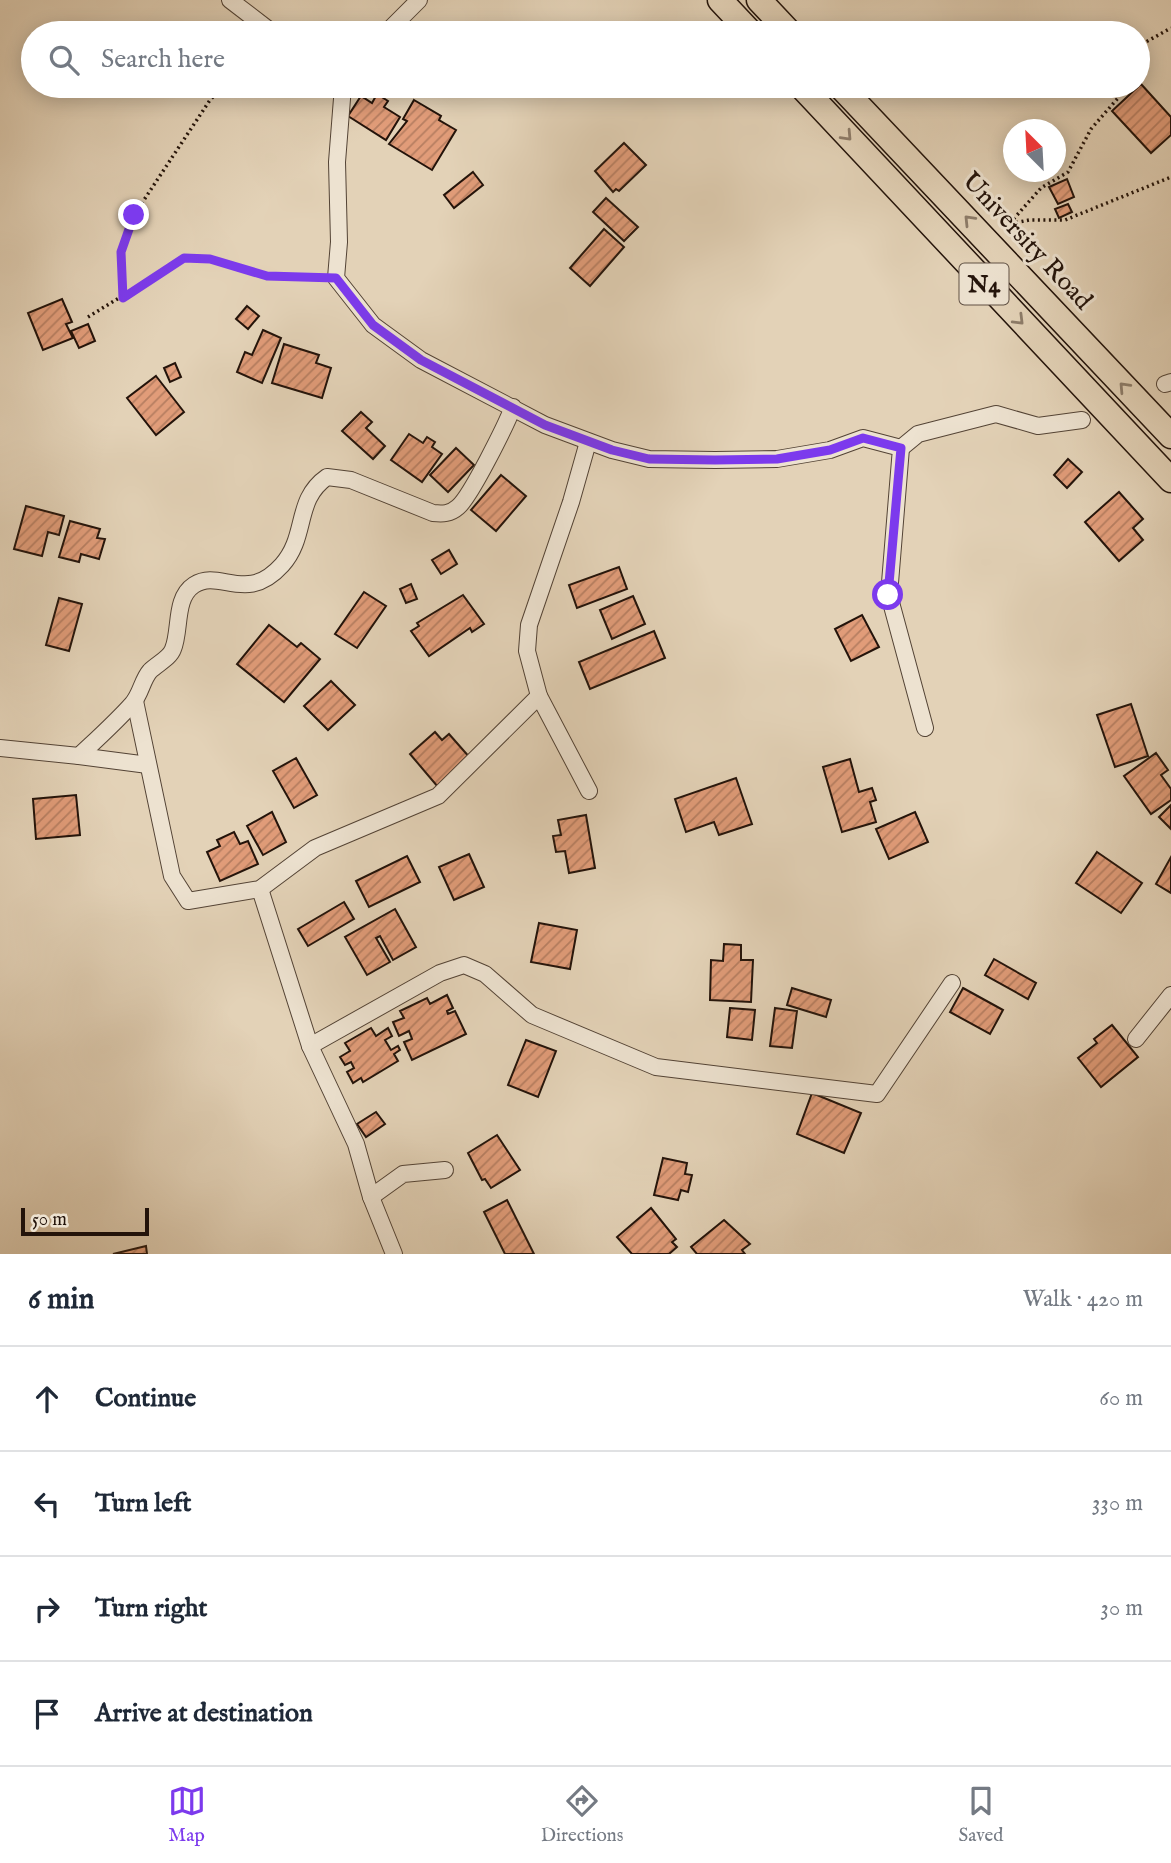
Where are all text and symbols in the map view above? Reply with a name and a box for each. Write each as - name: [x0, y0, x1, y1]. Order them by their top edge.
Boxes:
- search box: [21, 21, 1150, 98]
- icon: search: [45, 41, 83, 79]
- text: Search here: [101, 43, 225, 76]
- north arrow: [1003, 119, 1066, 182]
- one-way arrow: [839, 128, 851, 141]
- street label: University Road: [954, 165, 1099, 317]
- route end: [118, 199, 149, 230]
- one-way arrow: [965, 215, 978, 228]
- road number: N4: [960, 264, 1009, 304]
- one-way arrow: [1010, 312, 1023, 325]
- one-way arrow: [1120, 382, 1133, 395]
- route start: [872, 579, 903, 610]
- scale bar: [21, 1205, 149, 1237]
- text: 50 m: [32, 1208, 67, 1232]
- text: 6 min: [28, 1281, 94, 1319]
- text: Walk · 420 m: [1023, 1285, 1143, 1314]
- icon: ahead: [28, 1380, 66, 1418]
- text: Continue: [95, 1382, 196, 1415]
- text: 60 m: [1099, 1384, 1143, 1413]
- icon: left: [28, 1485, 66, 1523]
- text: Turn left: [95, 1487, 192, 1520]
- text: 330 m: [1092, 1489, 1143, 1518]
- icon: right: [28, 1590, 66, 1628]
- text: Turn right: [95, 1592, 208, 1625]
- text: 30 m: [1100, 1594, 1143, 1623]
- icon: arrive: [28, 1695, 66, 1733]
- text: Arrive at destination: [95, 1697, 313, 1730]
- tab: Map: [168, 1782, 206, 1848]
- tab: Directions: [541, 1782, 623, 1848]
- tab: Saved: [958, 1782, 1003, 1848]

